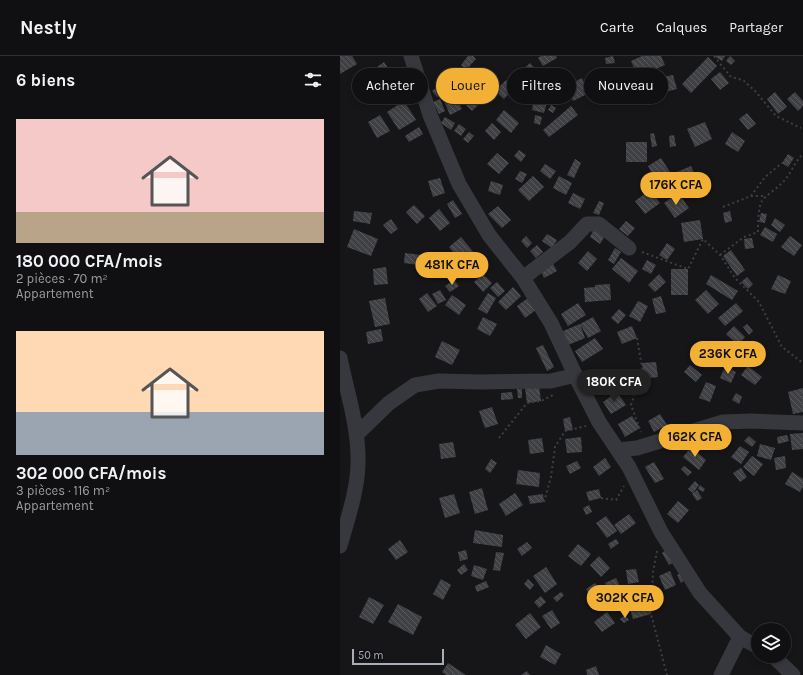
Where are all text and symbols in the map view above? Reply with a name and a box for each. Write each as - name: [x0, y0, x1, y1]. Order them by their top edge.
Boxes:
- text: Nestly: [20, 17, 77, 39]
- text: Carte: [600, 19, 634, 36]
- text: Calques: [656, 19, 707, 36]
- text: Partager: [729, 19, 783, 36]
- chip: Acheter: [352, 68, 428, 104]
- chip: Louer: [436, 68, 499, 104]
- chip: Filtres: [507, 68, 576, 104]
- chip: Nouveau: [584, 68, 668, 104]
- icon: filters: [302, 69, 324, 91]
- text: 6 biens: [16, 70, 75, 90]
- icon: home: [134, 145, 206, 217]
- pin: 176K CFA: [635, 172, 717, 206]
- text: 176K CFA: [649, 177, 703, 192]
- text: 180 000 CFA/mois: [16, 251, 163, 271]
- pin: 481K CFA: [411, 252, 493, 286]
- text: 481K CFA: [424, 257, 480, 272]
- text: 2 pièces · 70 m²: [16, 271, 108, 286]
- text: Appartement: [16, 286, 94, 301]
- pin: 236K CFA: [687, 341, 769, 375]
- text: 236K CFA: [699, 346, 757, 361]
- icon: home: [134, 357, 206, 429]
- pin: 180K CFA: [573, 369, 655, 403]
- text: 180K CFA: [586, 374, 642, 389]
- pin: 162K CFA: [654, 424, 736, 458]
- text: 162K CFA: [668, 429, 722, 444]
- text: 302 000 CFA/mois: [16, 463, 166, 483]
- text: 3 pièces · 116 m²: [16, 483, 110, 498]
- text: Appartement: [16, 498, 94, 513]
- pin: 302K CFA: [584, 585, 666, 619]
- text: 302K CFA: [596, 590, 654, 605]
- map controls: [751, 623, 791, 663]
- button: layers: [751, 623, 791, 663]
- scale bar: [352, 647, 444, 666]
- text: 50 m: [358, 649, 384, 662]

